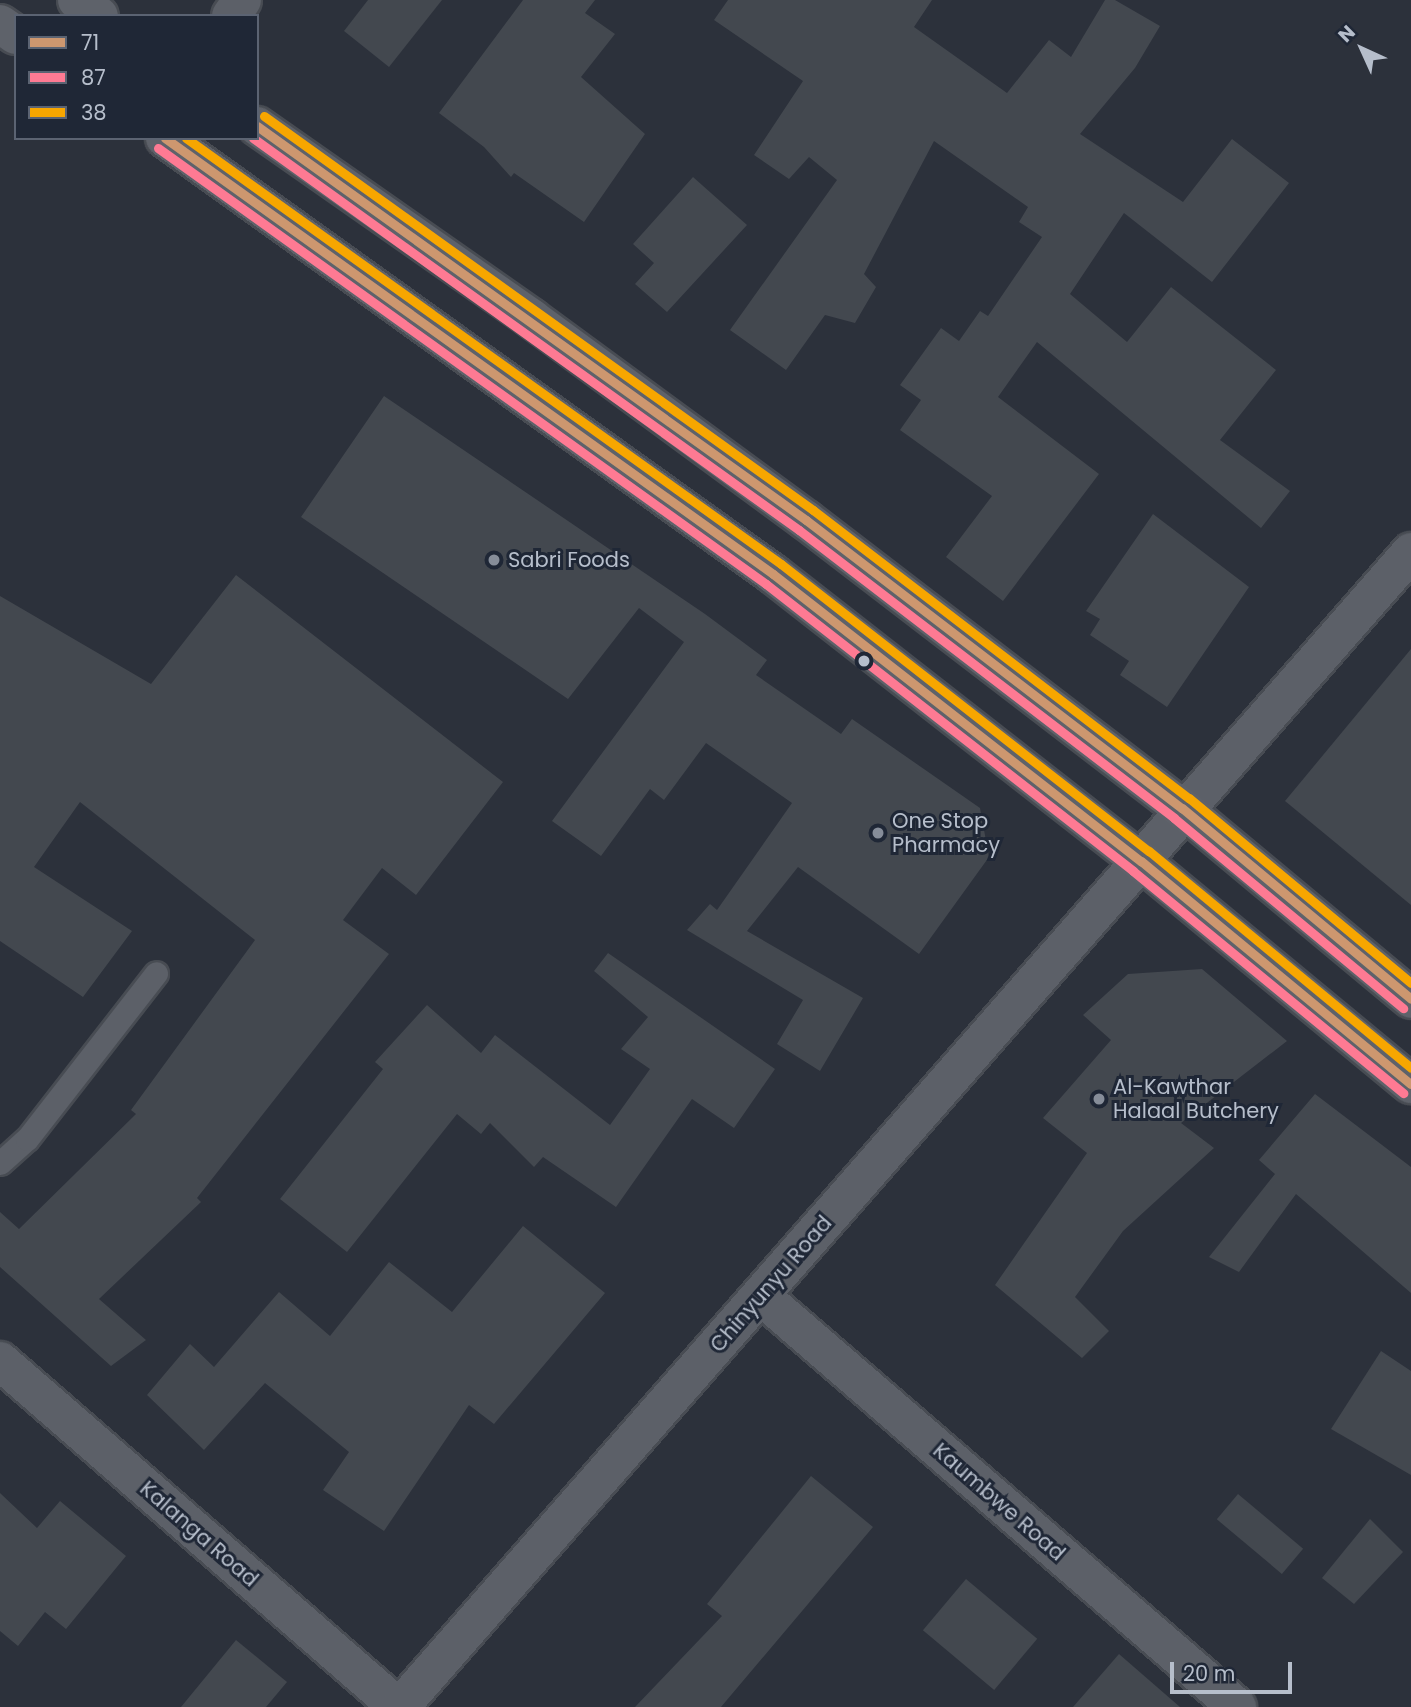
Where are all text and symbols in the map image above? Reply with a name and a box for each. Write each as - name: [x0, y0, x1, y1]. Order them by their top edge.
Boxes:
- legend: [14, 14, 259, 140]
- north arrow: [1327, 14, 1397, 84]
- text: N: [1332, 19, 1361, 48]
- text: 71: [81, 28, 99, 57]
- text: 87: [81, 63, 106, 92]
- text: 38: [81, 98, 107, 127]
- place label: Sabri Foods: [508, 547, 630, 573]
- marker: Sabri Foods: [486, 552, 502, 568]
- unlabelled marker: [857, 654, 871, 668]
- place label: One Stop Pharmacy: [892, 808, 1000, 858]
- marker: One Stop Pharmacy: [870, 825, 886, 841]
- place label: Al-Kawthar Halaal Butchery: [1113, 1074, 1279, 1124]
- marker: Al-Kawthar Halaal Butchery: [1091, 1091, 1107, 1107]
- street label: Chinyunyu Road: [705, 1211, 837, 1357]
- street label: Kaumbwe Road: [928, 1438, 1070, 1566]
- street label: Kalanga Road: [135, 1476, 263, 1592]
- scale bar: [1173, 1648, 1296, 1692]
- text: 20 m: [1183, 1659, 1236, 1688]

